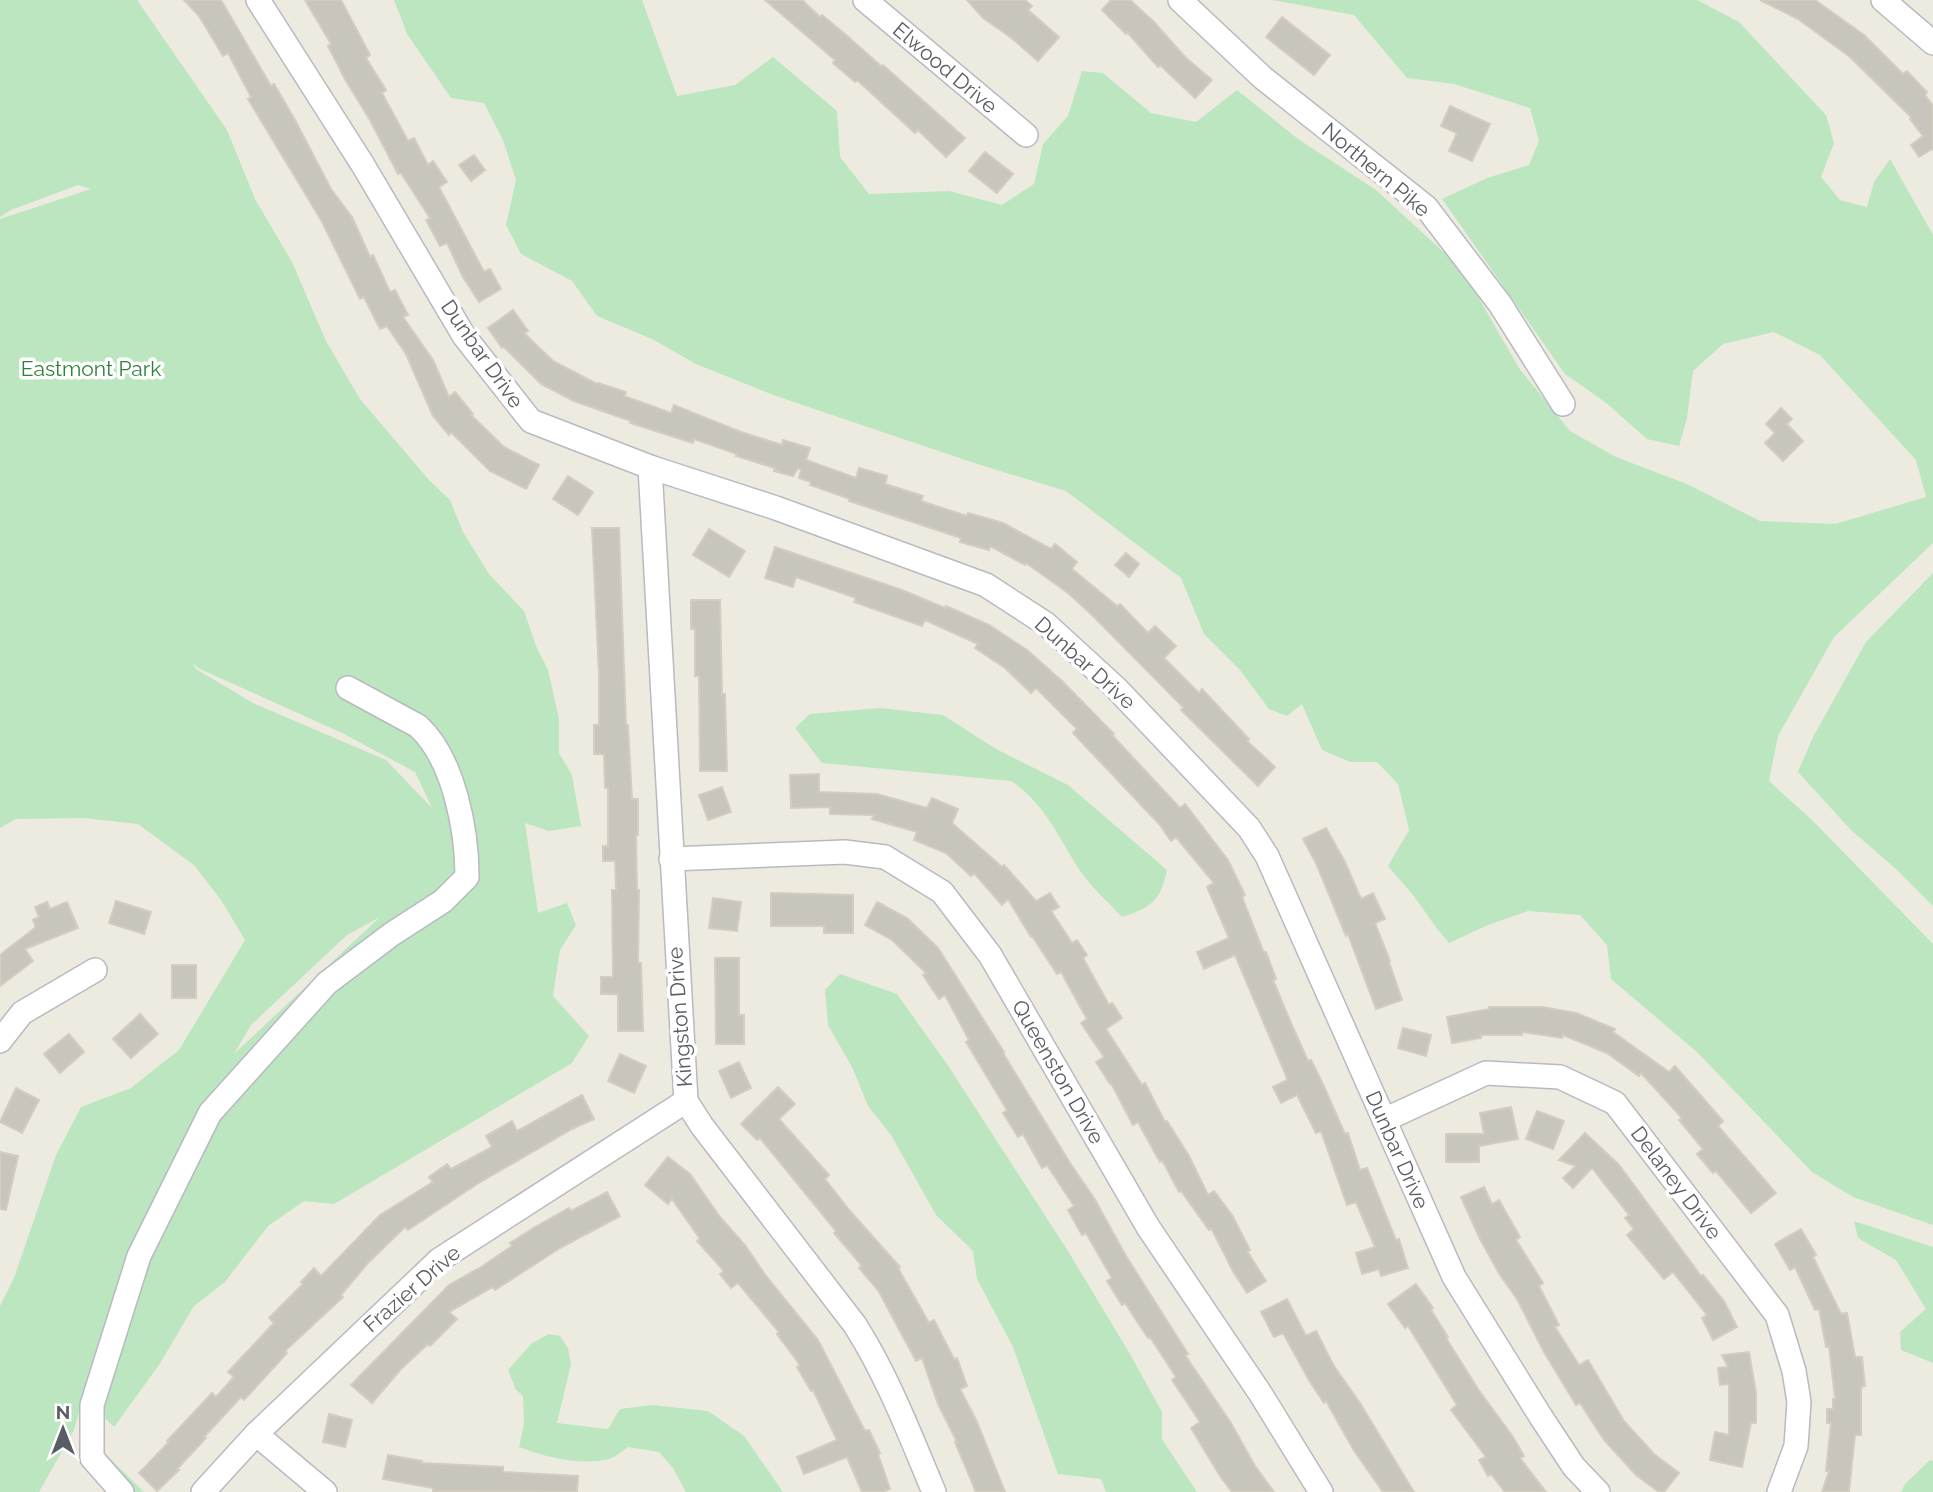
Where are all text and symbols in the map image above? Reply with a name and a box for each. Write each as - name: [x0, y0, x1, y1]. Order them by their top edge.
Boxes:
- street label: Elwood Drive: [888, 17, 1003, 118]
- street label: Northern Pike: [1317, 117, 1435, 222]
- street label: Dunbar Drive: [436, 295, 529, 413]
- park label: Eastmont Park: [21, 356, 161, 381]
- street label: Dunbar Drive: [1030, 611, 1141, 714]
- street label: Kingston Drive: [662, 946, 697, 1088]
- street label: Queenston Drive: [1007, 995, 1110, 1148]
- street label: Dunbar Drive: [1360, 1087, 1435, 1213]
- street label: Delaney Drive: [1626, 1121, 1727, 1244]
- street label: Frazier Drive: [358, 1240, 465, 1337]
- north arrow: [28, 1394, 98, 1464]
- text: N: [56, 1401, 70, 1423]

